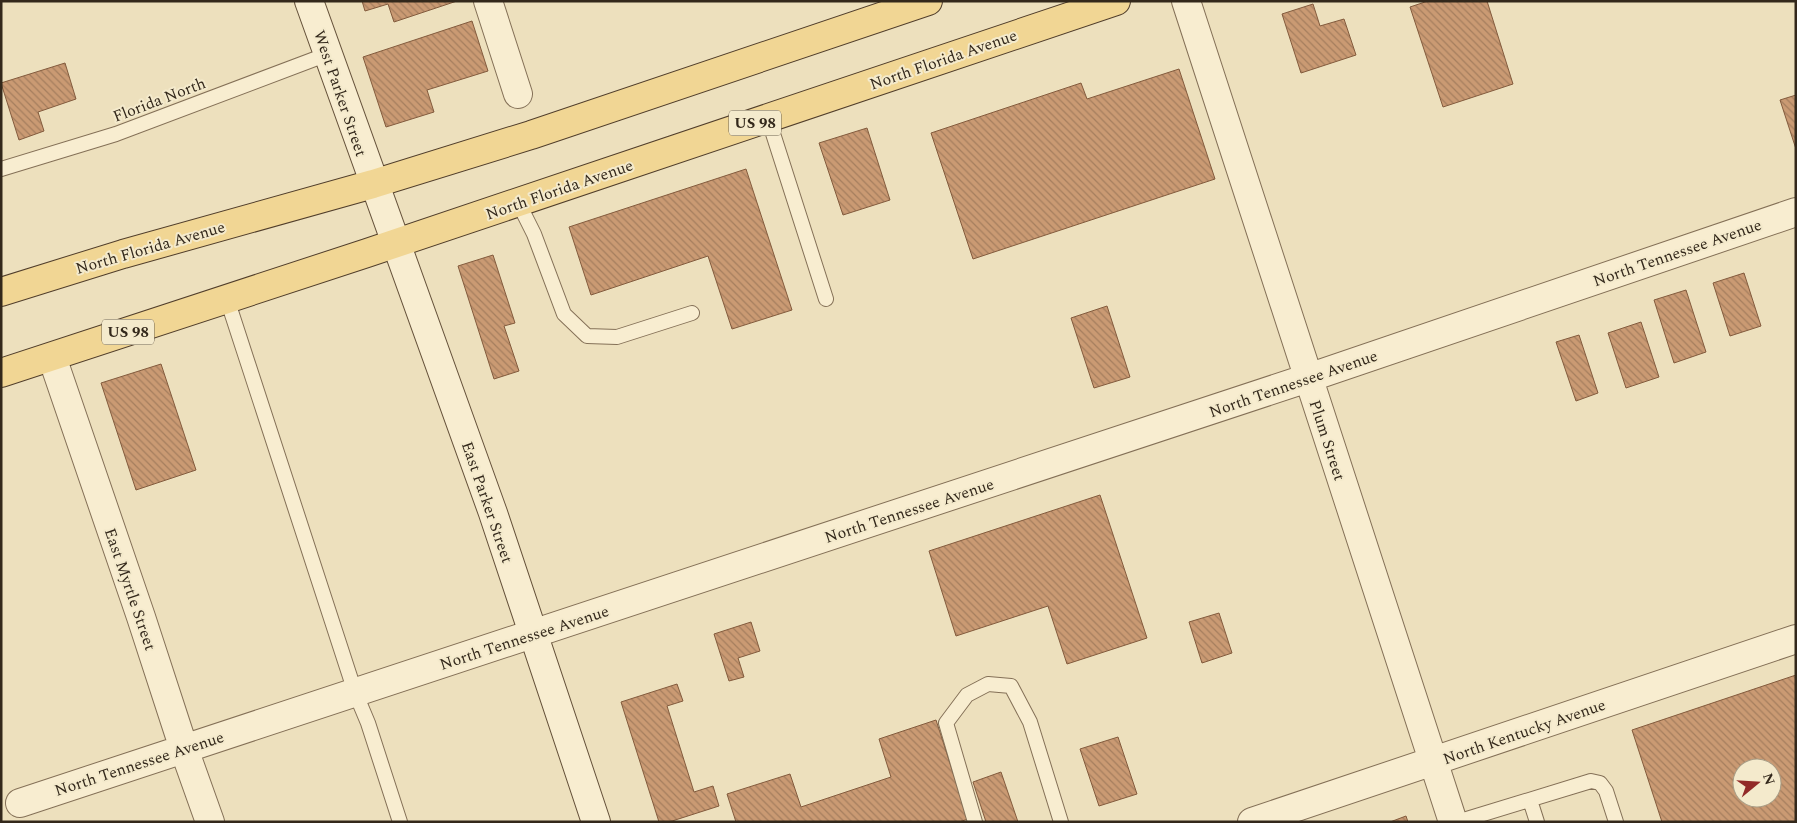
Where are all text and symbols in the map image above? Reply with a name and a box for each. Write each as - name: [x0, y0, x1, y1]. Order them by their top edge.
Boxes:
- street label: North Florida Avenue: [866, 23, 1020, 96]
- street label: West Parker Street: [307, 27, 373, 160]
- street label: Florida North: [109, 71, 209, 129]
- road number: US 98: [729, 110, 781, 136]
- street label: North Florida Avenue: [482, 153, 636, 226]
- street label: North Tennessee Avenue: [1590, 213, 1765, 293]
- street label: North Florida Avenue: [73, 215, 228, 281]
- road number: US 98: [102, 320, 154, 344]
- street label: North Tennessee Avenue: [1206, 344, 1381, 424]
- street label: Plum Street: [1303, 397, 1351, 484]
- street label: East Parker Street: [455, 438, 519, 567]
- street label: North Tennessee Avenue: [822, 472, 997, 550]
- street label: East Myrtle Street: [98, 525, 162, 654]
- street label: North Tennessee Avenue: [437, 599, 612, 677]
- street label: North Kentucky Avenue: [1440, 693, 1609, 771]
- street label: North Tennessee Avenue: [52, 725, 227, 803]
- north arrow: [1732, 758, 1782, 808]
- text: N: [1757, 770, 1781, 788]

